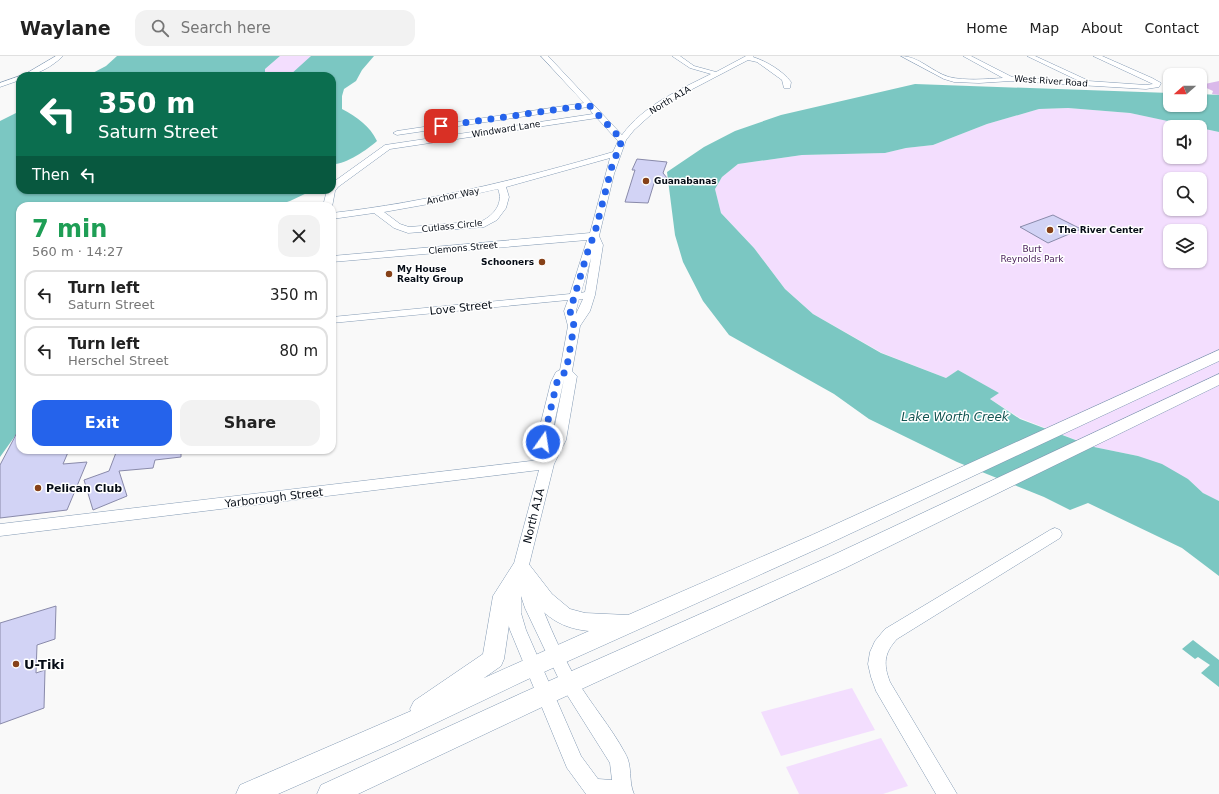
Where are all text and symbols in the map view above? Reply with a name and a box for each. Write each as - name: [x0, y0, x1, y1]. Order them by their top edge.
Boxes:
- search box: [135, 10, 415, 46]
- text: Waylane: [20, 17, 111, 39]
- icon: search: [149, 17, 171, 39]
- text: Search here: [181, 19, 271, 37]
- text: Home: [966, 20, 1008, 36]
- text: Map: [1030, 20, 1059, 36]
- text: About: [1081, 20, 1123, 36]
- text: Contact: [1145, 20, 1199, 36]
- north arrow: [1163, 68, 1207, 112]
- map controls: [1163, 68, 1207, 268]
- street label: West River Road: [1014, 73, 1088, 89]
- street label: North A1A: [648, 83, 693, 116]
- text: 350 m: [98, 87, 195, 120]
- icon: left: [32, 88, 84, 140]
- pin: [424, 109, 458, 143]
- icon: arrive: [430, 115, 452, 137]
- street label: Windward Lane: [471, 119, 541, 139]
- button: sound: [1163, 120, 1207, 164]
- text: Saturn Street: [98, 121, 218, 142]
- icon: left: [77, 164, 99, 186]
- text: Then: [32, 166, 69, 184]
- button: search: [1163, 172, 1207, 216]
- marker: Guanabanas: [641, 176, 651, 186]
- place label: Guanabanas: [654, 176, 717, 186]
- street label: Anchor Way: [426, 185, 481, 206]
- text: 7 min: [32, 215, 107, 243]
- button: close: [278, 215, 320, 257]
- street label: Cutlass Circle: [421, 218, 483, 234]
- button: layers: [1163, 224, 1207, 268]
- marker: The River Center: [1045, 225, 1055, 235]
- place label: The River Center: [1058, 225, 1144, 235]
- street label: Clemons Street: [428, 240, 498, 256]
- text: 560 m · 14:27: [32, 244, 123, 259]
- park label: Burt Reynolds Park: [1000, 244, 1064, 264]
- place label: Schooners: [481, 257, 534, 267]
- marker: Schooners: [537, 257, 547, 267]
- place label: My House Realty Group: [397, 264, 464, 284]
- marker: My House Realty Group: [384, 269, 394, 279]
- text: Turn left: [68, 279, 140, 297]
- icon: left: [34, 284, 56, 306]
- text: 350 m: [270, 286, 318, 304]
- text: Saturn Street: [68, 297, 155, 312]
- street label: Love Street: [429, 298, 494, 318]
- text: Turn left: [68, 335, 140, 353]
- icon: left: [34, 340, 56, 362]
- text: 80 m: [280, 342, 318, 360]
- text: Herschel Street: [68, 353, 169, 368]
- button: Exit: [32, 400, 172, 446]
- button: Share: [180, 400, 320, 446]
- water label: Lake Worth Creek: [901, 410, 1010, 424]
- position arrow: [522, 421, 564, 463]
- place label: Pelican Club: [46, 482, 122, 495]
- marker: Pelican Club: [33, 483, 43, 493]
- street label: Yarborough Street: [223, 485, 325, 511]
- street label: North A1A: [521, 487, 547, 545]
- place label: U-Tiki: [24, 657, 64, 672]
- marker: U-Tiki: [11, 659, 21, 669]

